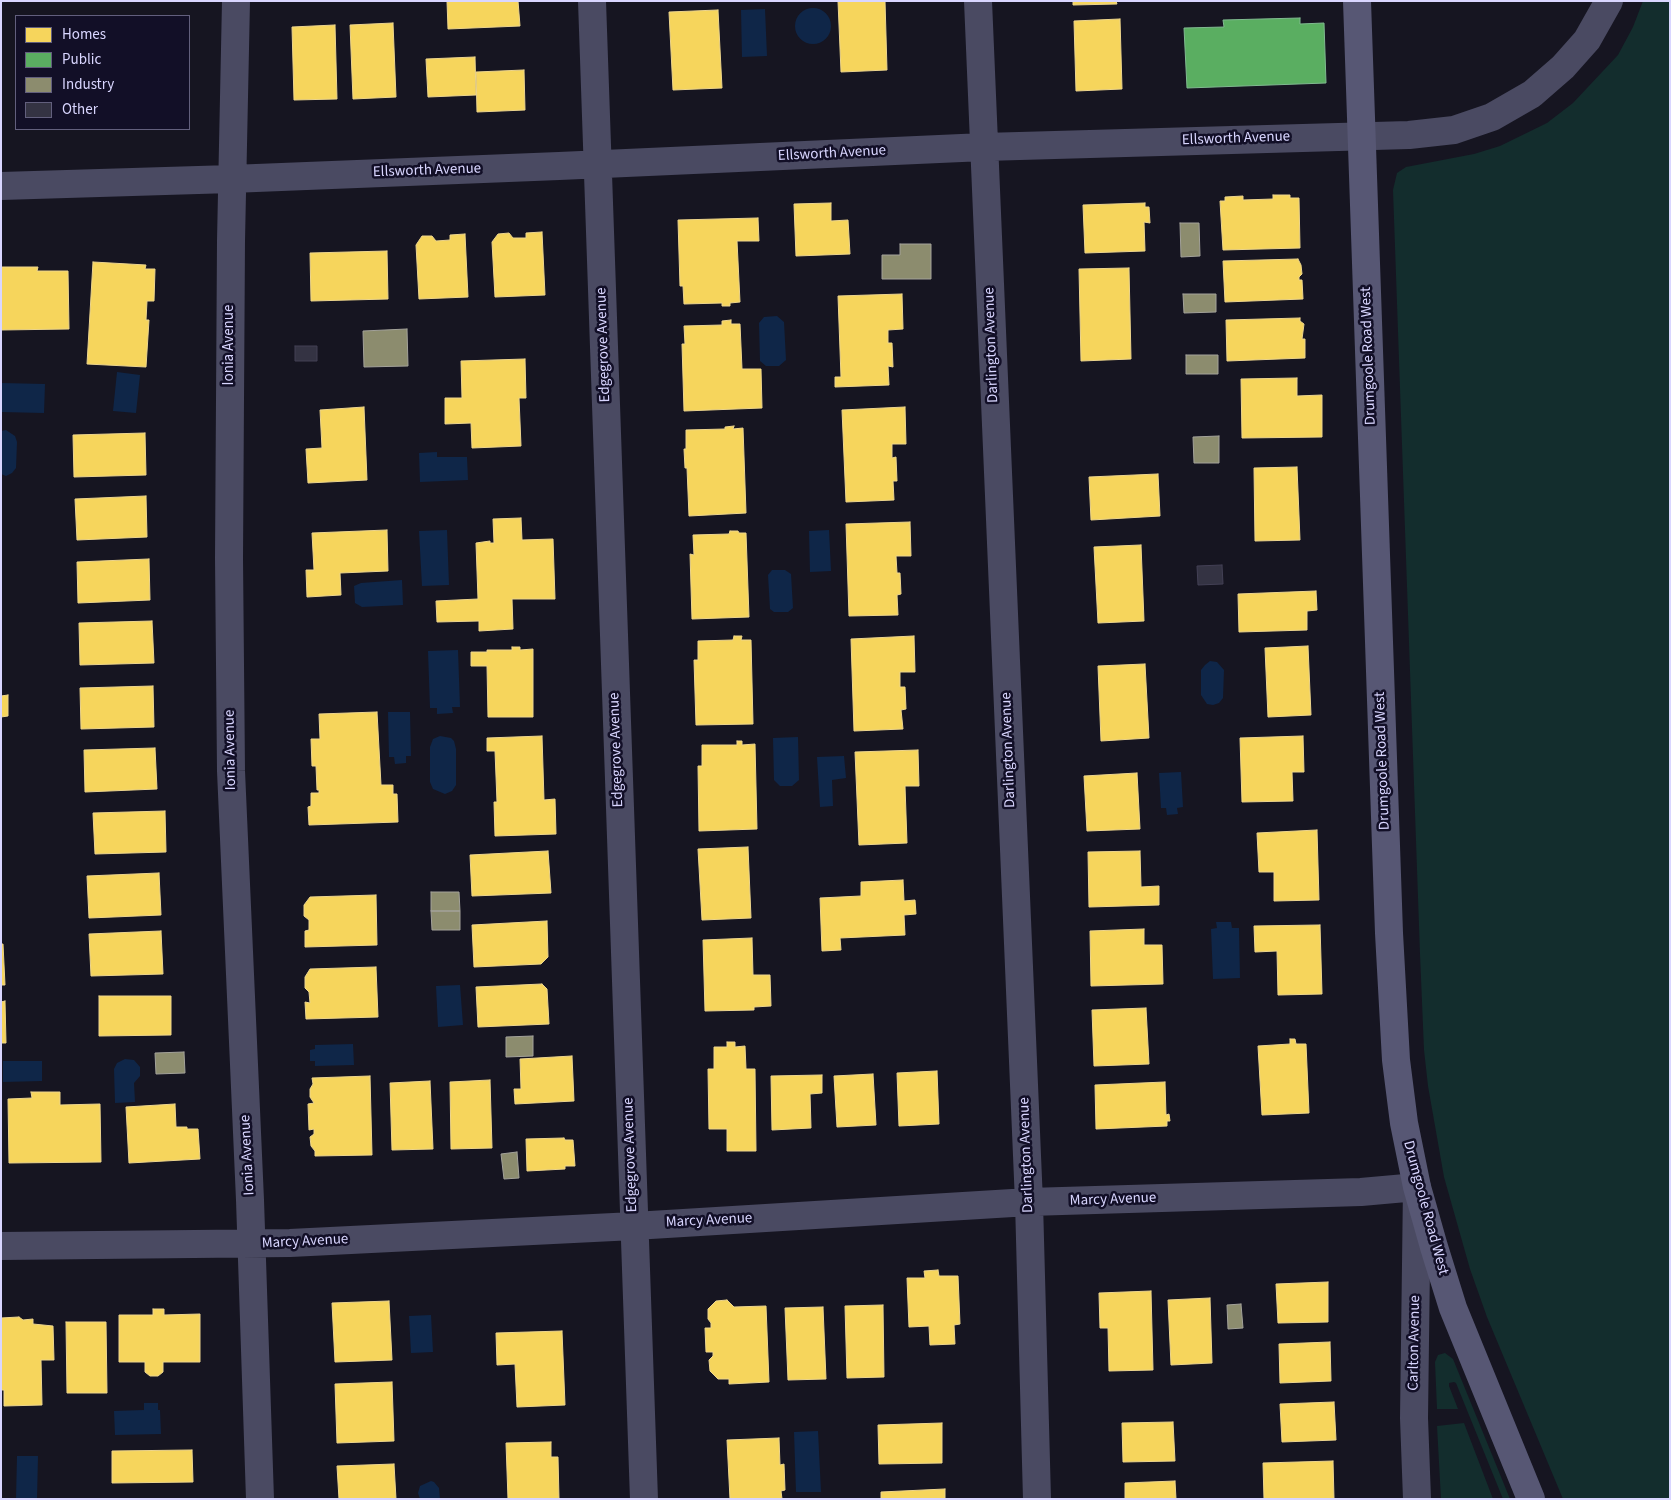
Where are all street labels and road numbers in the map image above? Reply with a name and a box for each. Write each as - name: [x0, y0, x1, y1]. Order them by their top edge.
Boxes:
- street label: Ellsworth Avenue: [1182, 128, 1290, 150]
- street label: Ellsworth Avenue: [777, 142, 887, 166]
- street label: Ellsworth Avenue: [373, 160, 481, 182]
- street label: Edgegrove Avenue: [593, 287, 615, 403]
- street label: Darlington Avenue: [981, 287, 1003, 403]
- street label: Drumgoole Road West: [1358, 287, 1380, 425]
- street label: Ionia Avenue: [221, 305, 239, 385]
- street label: Edgegrove Avenue: [606, 692, 628, 808]
- street label: Darlington Avenue: [998, 692, 1020, 808]
- street label: Drumgoole Road West: [1372, 692, 1394, 830]
- street label: Ionia Avenue: [221, 709, 241, 791]
- street label: Edgegrove Avenue: [620, 1097, 642, 1213]
- street label: Darlington Avenue: [1016, 1097, 1038, 1213]
- street label: Ionia Avenue: [237, 1114, 259, 1196]
- street label: Drumgoole Road West: [1398, 1139, 1452, 1277]
- street label: Marcy Avenue: [1069, 1189, 1157, 1211]
- street label: Marcy Avenue: [665, 1210, 753, 1232]
- street label: Marcy Avenue: [261, 1231, 349, 1253]
- street label: Carlton Avenue: [1405, 1295, 1425, 1391]

